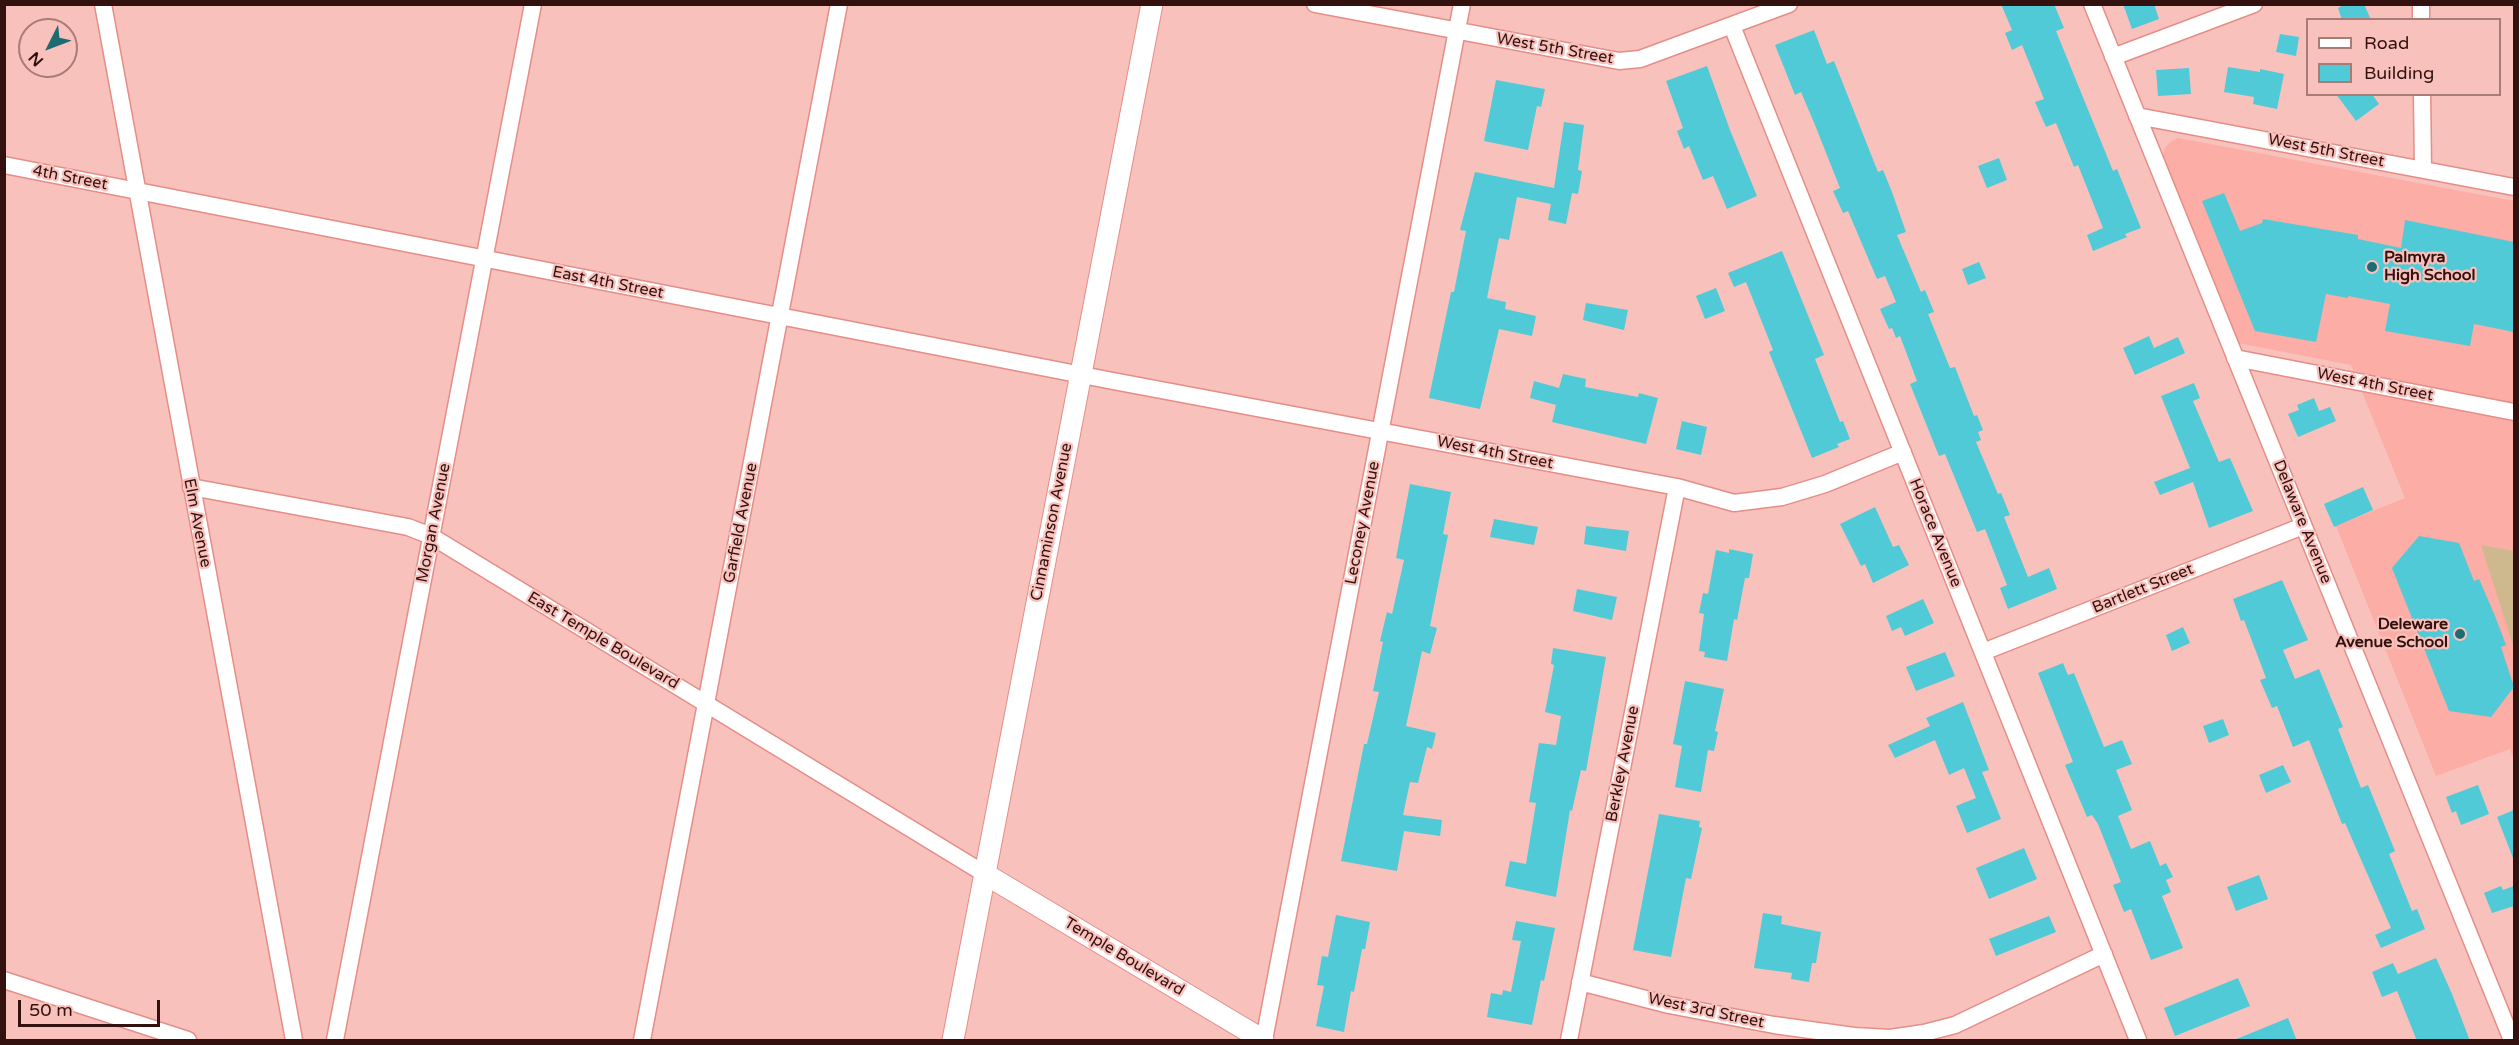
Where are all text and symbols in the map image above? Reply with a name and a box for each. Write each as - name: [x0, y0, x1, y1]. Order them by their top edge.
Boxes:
- north arrow: [18, 18, 78, 78]
- legend: [2306, 18, 2501, 96]
- street label: West 5th Street: [1495, 29, 1615, 69]
- text: Road: [2364, 32, 2409, 54]
- text: N: [24, 47, 48, 70]
- text: Building: [2364, 62, 2434, 84]
- street label: West 5th Street: [2266, 130, 2386, 172]
- street label: 4th Street: [31, 161, 109, 195]
- place label: Palmyra High School: [2384, 248, 2475, 286]
- marker: Palmyra High School: [2365, 260, 2379, 274]
- street label: East 4th Street: [551, 263, 665, 303]
- street label: West 4th Street: [2315, 364, 2435, 406]
- street label: West 4th Street: [1435, 432, 1555, 474]
- street label: Cinnaminson Avenue: [1027, 441, 1077, 603]
- street label: Delaware Avenue: [2268, 457, 2336, 587]
- street label: Leconey Avenue: [1342, 460, 1384, 586]
- street label: Garfield Avenue: [720, 461, 762, 585]
- street label: Morgan Avenue: [413, 462, 455, 584]
- street label: Horace Avenue: [1904, 476, 1966, 590]
- street label: Elm Avenue: [179, 477, 215, 569]
- street label: Bartlett Street: [2090, 560, 2196, 618]
- street label: East Temple Boulevard: [524, 588, 682, 694]
- place label: Deleware Avenue School: [2335, 615, 2448, 653]
- marker: Deleware Avenue School: [2453, 627, 2467, 641]
- street label: Berkley Avenue: [1602, 704, 1644, 824]
- street label: Temple Boulevard: [1061, 914, 1187, 1000]
- scale bar: [21, 988, 164, 1026]
- street label: West 3rd Street: [1646, 989, 1766, 1033]
- text: 50 m: [29, 999, 73, 1021]

